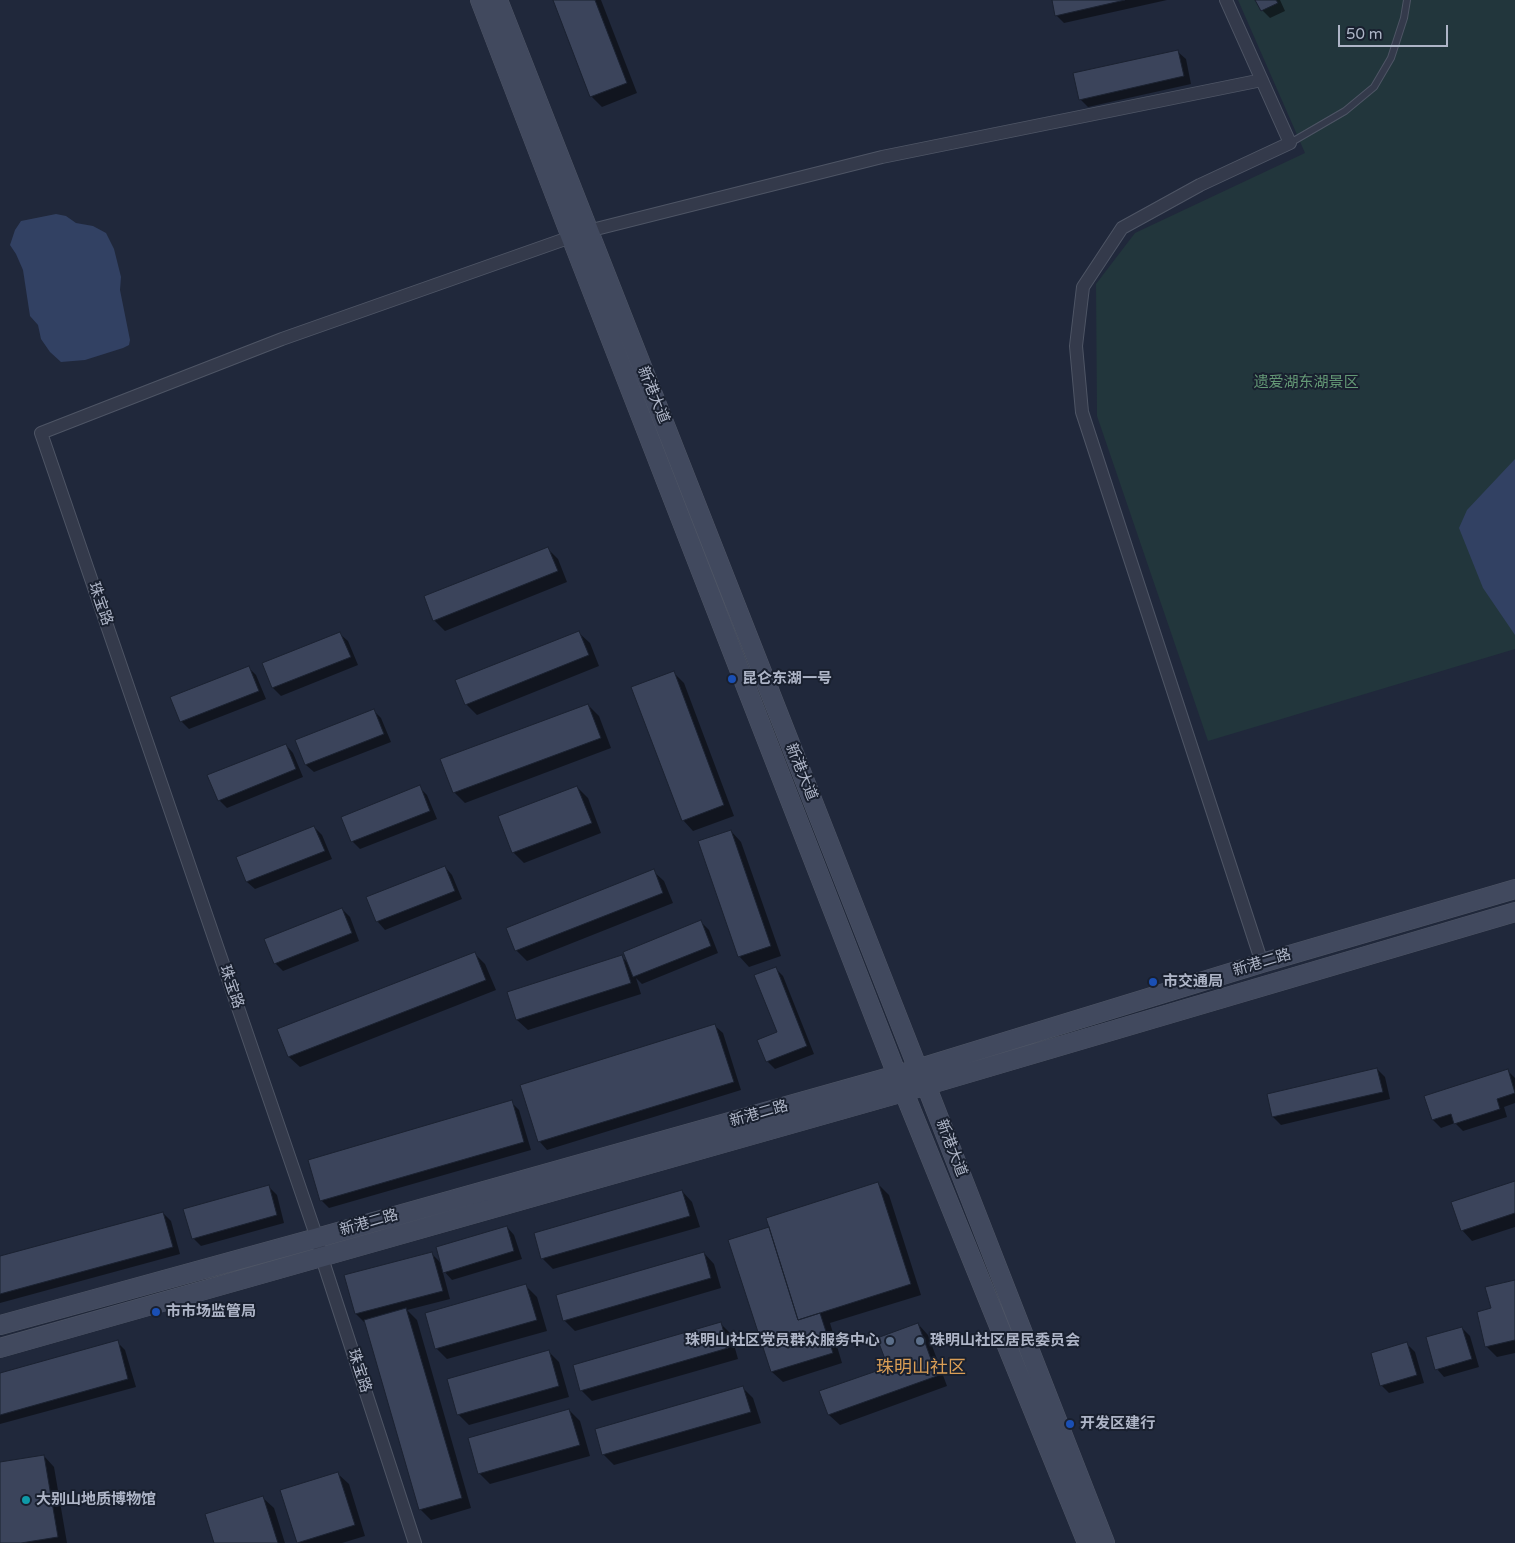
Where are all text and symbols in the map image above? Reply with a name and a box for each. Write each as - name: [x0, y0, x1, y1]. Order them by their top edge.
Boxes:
- scale bar: [1340, 15, 1450, 47]
- text: 50 m: [1346, 25, 1383, 43]
- street label: 新港大道: [633, 364, 673, 426]
- park label: 遗爱湖东湖景区: [1254, 374, 1358, 392]
- street label: 珠宝路: [84, 580, 116, 628]
- place label: 昆仑东湖一号: [742, 670, 832, 688]
- marker: 昆仑东湖一号: [726, 673, 738, 685]
- street label: 新港大道: [781, 741, 821, 803]
- street label: 新港二路: [1231, 946, 1293, 980]
- street label: 珠宝路: [215, 963, 247, 1011]
- place label: 市交通局: [1163, 973, 1223, 991]
- marker: 市交通局: [1147, 976, 1159, 988]
- street label: 新港二路: [728, 1097, 790, 1131]
- street label: 新港大道: [932, 1117, 970, 1179]
- street label: 新港二路: [338, 1206, 400, 1240]
- place label: 市市场监管局: [166, 1303, 256, 1321]
- marker: 市市场监管局: [150, 1306, 162, 1318]
- place label: 珠明山社区党员群众服务中心: [685, 1332, 880, 1350]
- place label: 珠明山社区居民委员会: [930, 1332, 1080, 1350]
- marker: 珠明山社区党员群众服务中心: [884, 1335, 896, 1347]
- marker: 珠明山社区居民委员会: [914, 1335, 926, 1347]
- street label: 珠宝路: [343, 1347, 375, 1395]
- district label: 珠明山社区: [876, 1357, 966, 1379]
- place label: 开发区建行: [1080, 1415, 1155, 1433]
- marker: 开发区建行: [1064, 1418, 1076, 1430]
- place label: 大别山地质博物馆: [36, 1491, 156, 1509]
- marker: 大别山地质博物馆: [20, 1494, 32, 1506]

